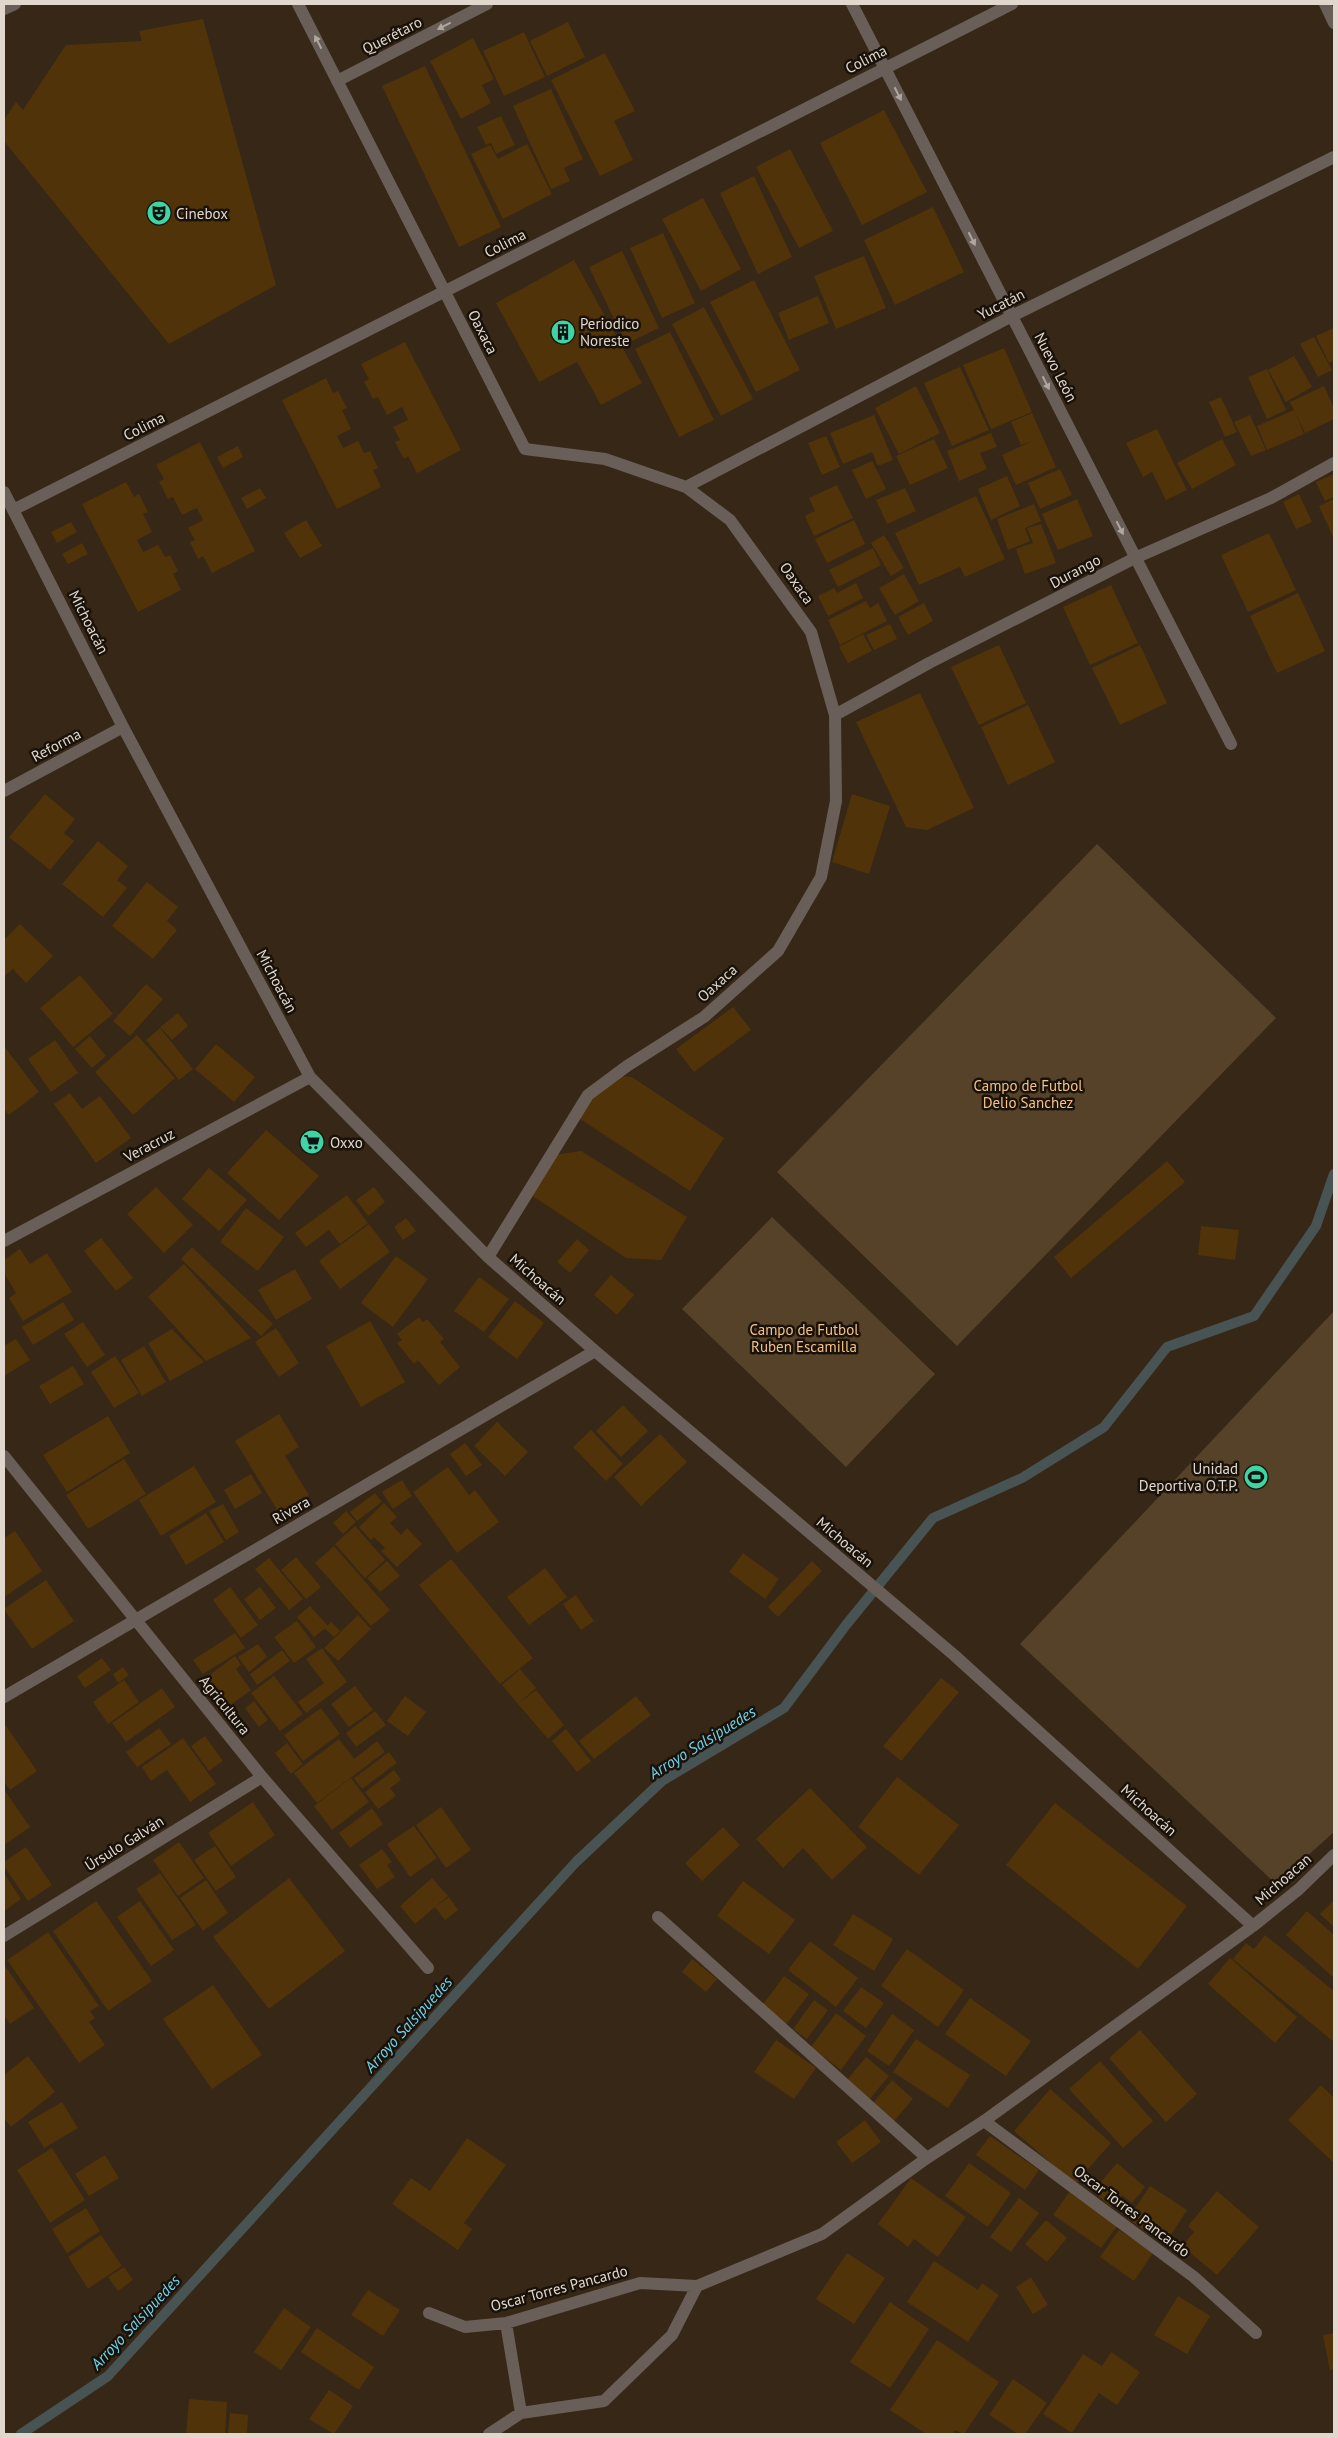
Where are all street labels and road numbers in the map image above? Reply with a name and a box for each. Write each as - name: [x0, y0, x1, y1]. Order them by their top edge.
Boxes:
- street label: Querétaro: [359, 12, 425, 58]
- street label: Colima: [842, 41, 890, 77]
- street label: Colima: [481, 225, 529, 261]
- street label: Yucatán: [974, 284, 1028, 324]
- street label: Oaxaca: [464, 307, 502, 357]
- street label: Nuevo León: [1030, 329, 1082, 405]
- street label: Colima: [120, 408, 168, 444]
- street label: Durango: [1046, 550, 1104, 592]
- street label: Oaxaca: [776, 558, 818, 608]
- street label: Michoacán: [65, 587, 113, 657]
- street label: Reforma: [28, 724, 84, 766]
- street label: Michoacán: [252, 946, 302, 1016]
- street label: Oaxaca: [693, 960, 741, 1006]
- street label: Veracruz: [120, 1124, 178, 1167]
- street label: Michoacán: [506, 1249, 570, 1309]
- street label: Rivera: [269, 1492, 313, 1528]
- street label: Michoacán: [813, 1513, 877, 1571]
- street label: Agricultura: [195, 1672, 255, 1738]
- street label: Michoacán: [1117, 1780, 1181, 1840]
- street label: Úrsulo Galván: [81, 1811, 167, 1875]
- street label: Michoacan: [1251, 1849, 1315, 1909]
- street label: Oscar Torres Pancardo: [1070, 2161, 1194, 2261]
- street label: Oscar Torres Pancardo: [488, 2261, 630, 2315]

